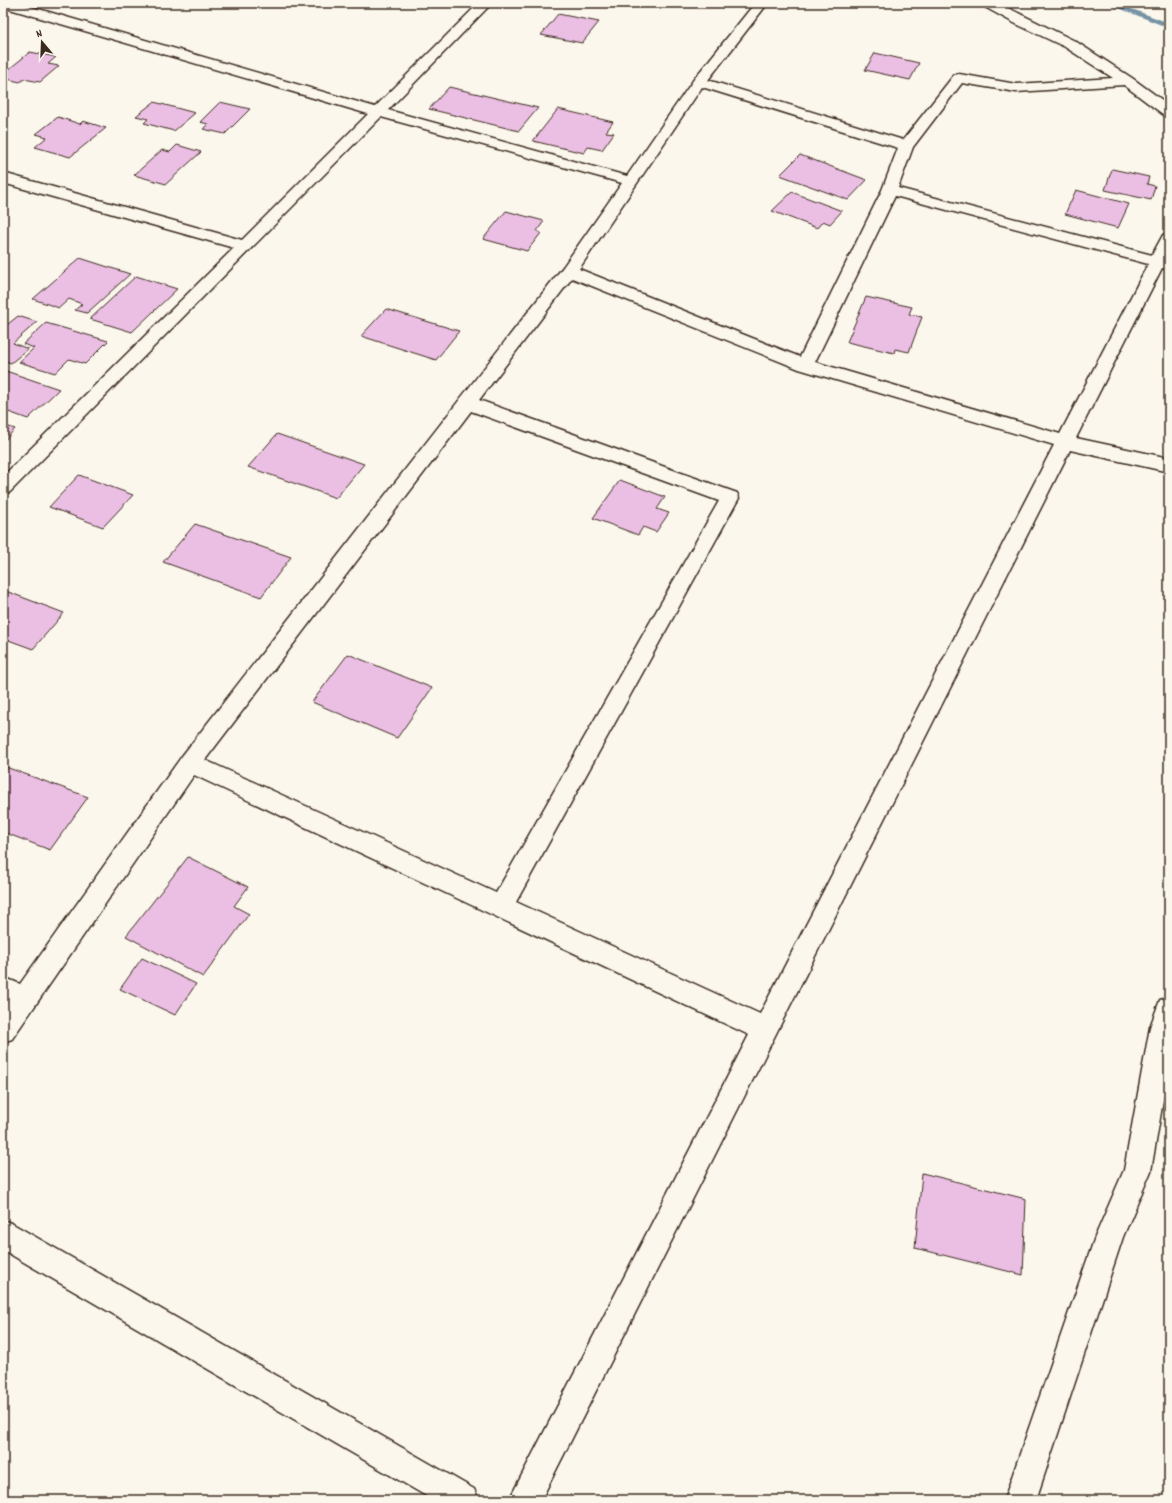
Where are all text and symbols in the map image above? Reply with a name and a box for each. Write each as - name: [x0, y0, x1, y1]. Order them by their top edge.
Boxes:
- north arrow: [22, 22, 62, 62]
- text: N: [34, 26, 45, 43]

